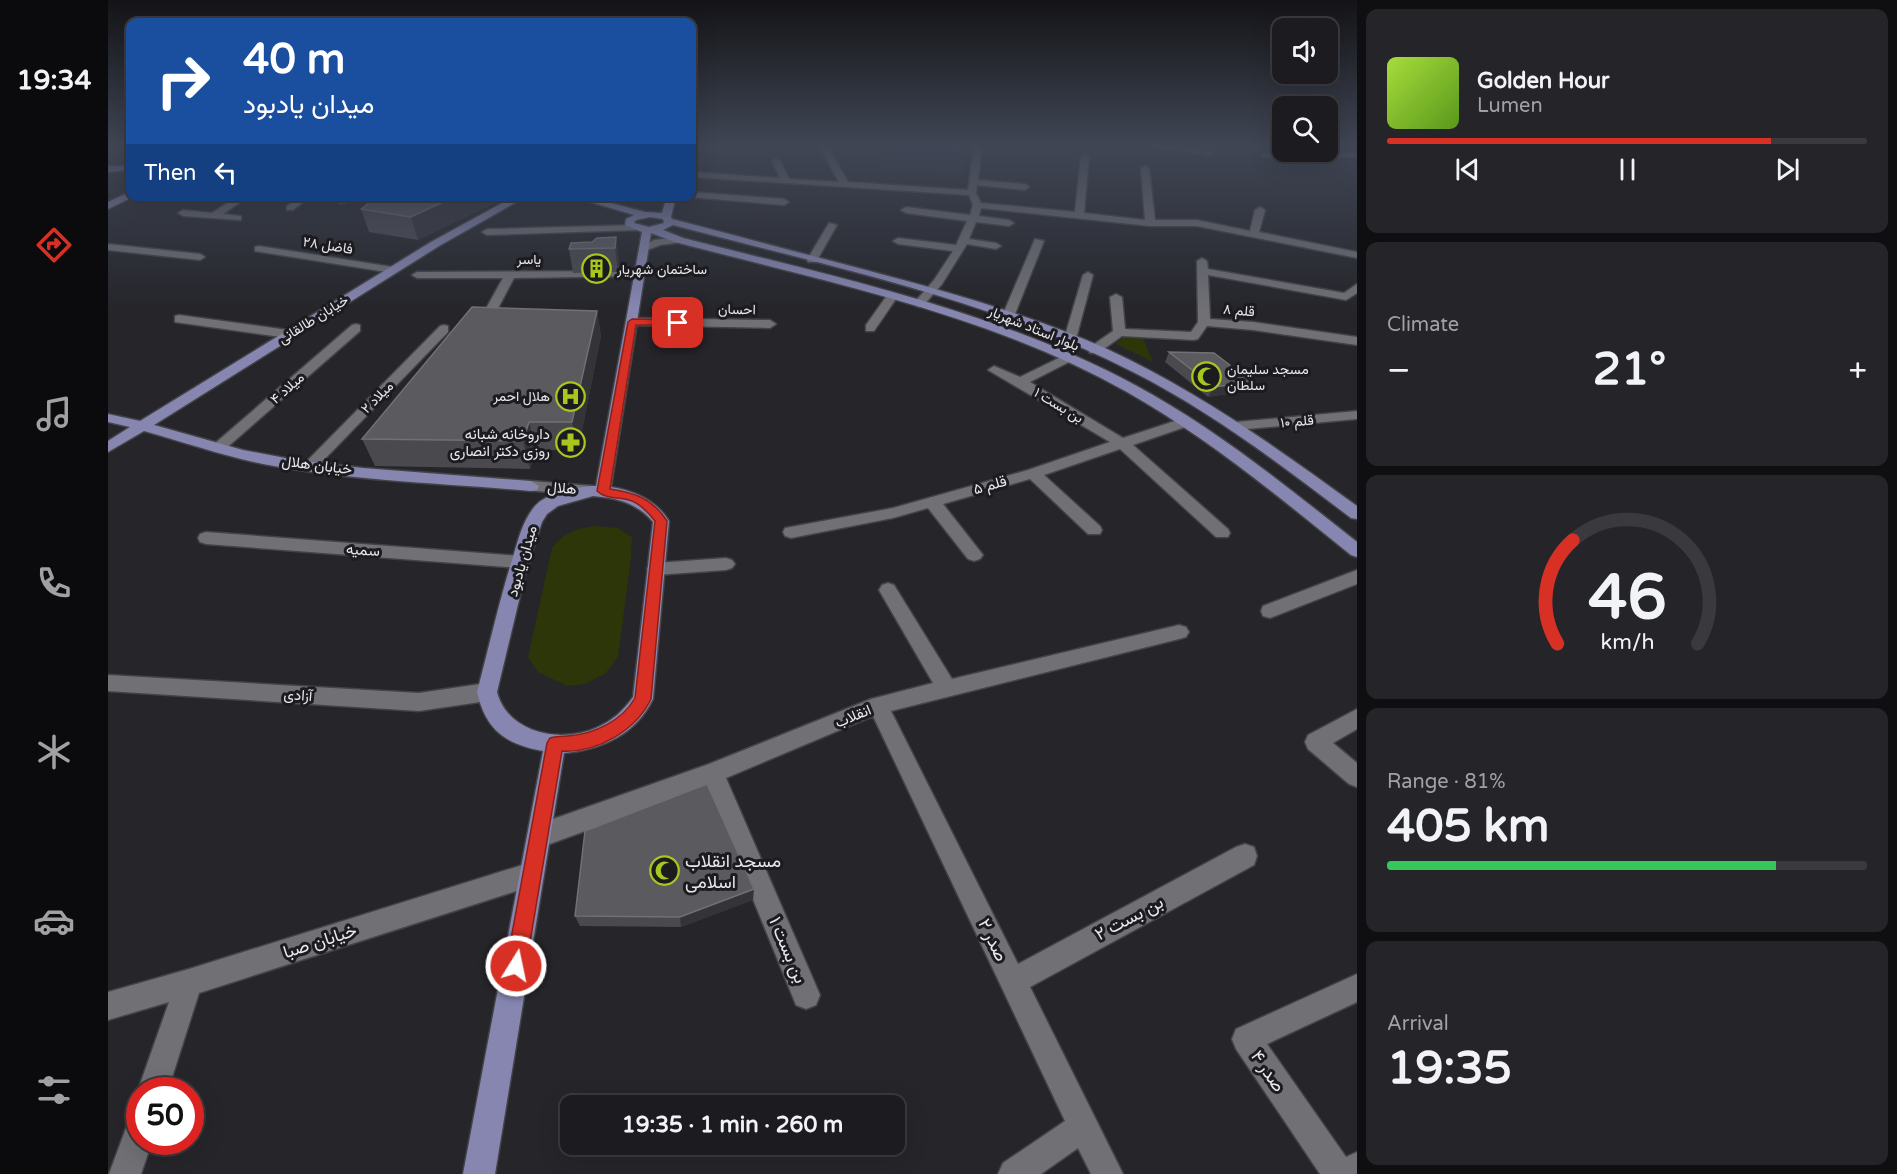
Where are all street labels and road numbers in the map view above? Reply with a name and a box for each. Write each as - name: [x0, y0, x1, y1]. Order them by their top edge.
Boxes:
- street label: فاضل ۲۸: [302, 233, 354, 258]
- street label: یاسر: [516, 251, 541, 268]
- street label: خیابان طالقانی: [275, 291, 352, 348]
- street label: احسان: [718, 301, 756, 318]
- street label: قلم ۸: [1222, 301, 1255, 320]
- street label: بلوار استاد شهریار: [985, 302, 1082, 354]
- street label: میلاد ۴: [267, 369, 308, 408]
- street label: میلاد ۲: [358, 378, 397, 417]
- street label: بن بست ۱: [1031, 384, 1086, 427]
- street label: قلم ۱۰: [1280, 412, 1314, 431]
- street label: خیابان هلال: [281, 452, 353, 478]
- street label: قلم ۵: [971, 472, 1009, 499]
- street label: هلال: [547, 478, 577, 498]
- street label: میدان یادبود: [503, 523, 541, 599]
- street label: سمیه: [346, 540, 381, 560]
- street label: آزادی: [283, 685, 315, 706]
- street label: انقلاب: [832, 701, 874, 731]
- street label: بن بست ۲: [1091, 891, 1167, 945]
- street label: بن بست ۱: [764, 913, 812, 987]
- street label: صدر ۲: [973, 915, 1013, 965]
- street label: خیابان صبا: [280, 919, 360, 963]
- street label: صدر ۴: [1246, 1046, 1290, 1096]

